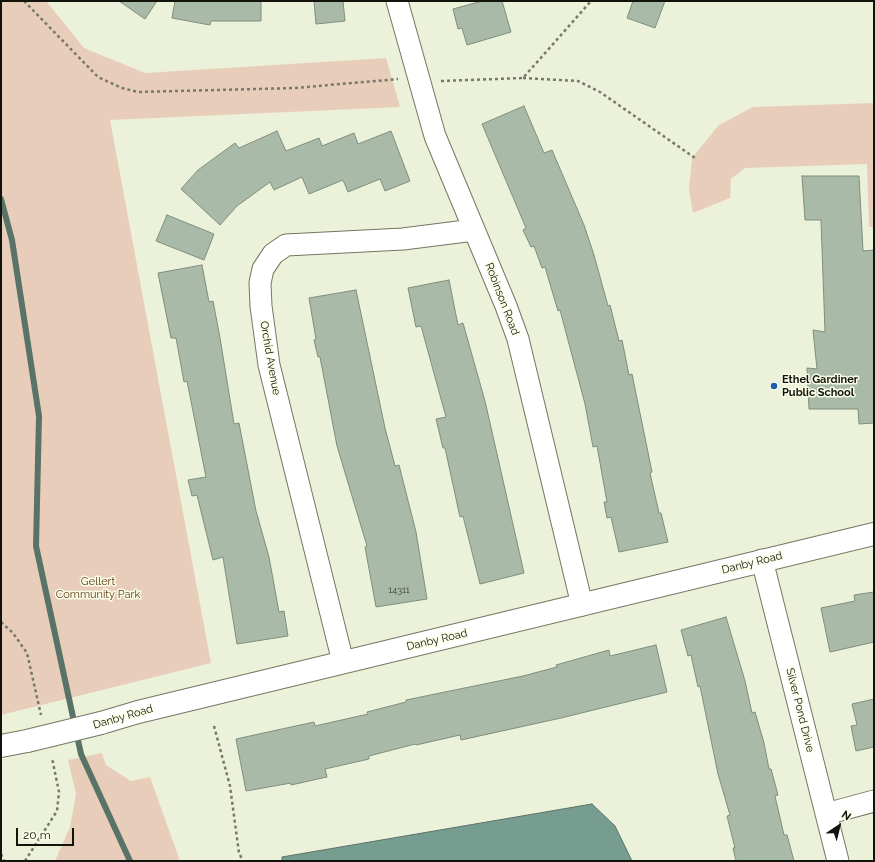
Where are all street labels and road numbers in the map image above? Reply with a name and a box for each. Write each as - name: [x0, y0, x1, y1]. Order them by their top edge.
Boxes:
- street label: Robinson Road: [482, 261, 522, 337]
- street label: Orchid Avenue: [257, 320, 283, 396]
- street label: Danby Road: [720, 549, 784, 577]
- street label: Danby Road: [405, 627, 469, 653]
- street label: Silver Pond Drive: [783, 667, 817, 753]
- street label: Danby Road: [91, 702, 155, 732]

